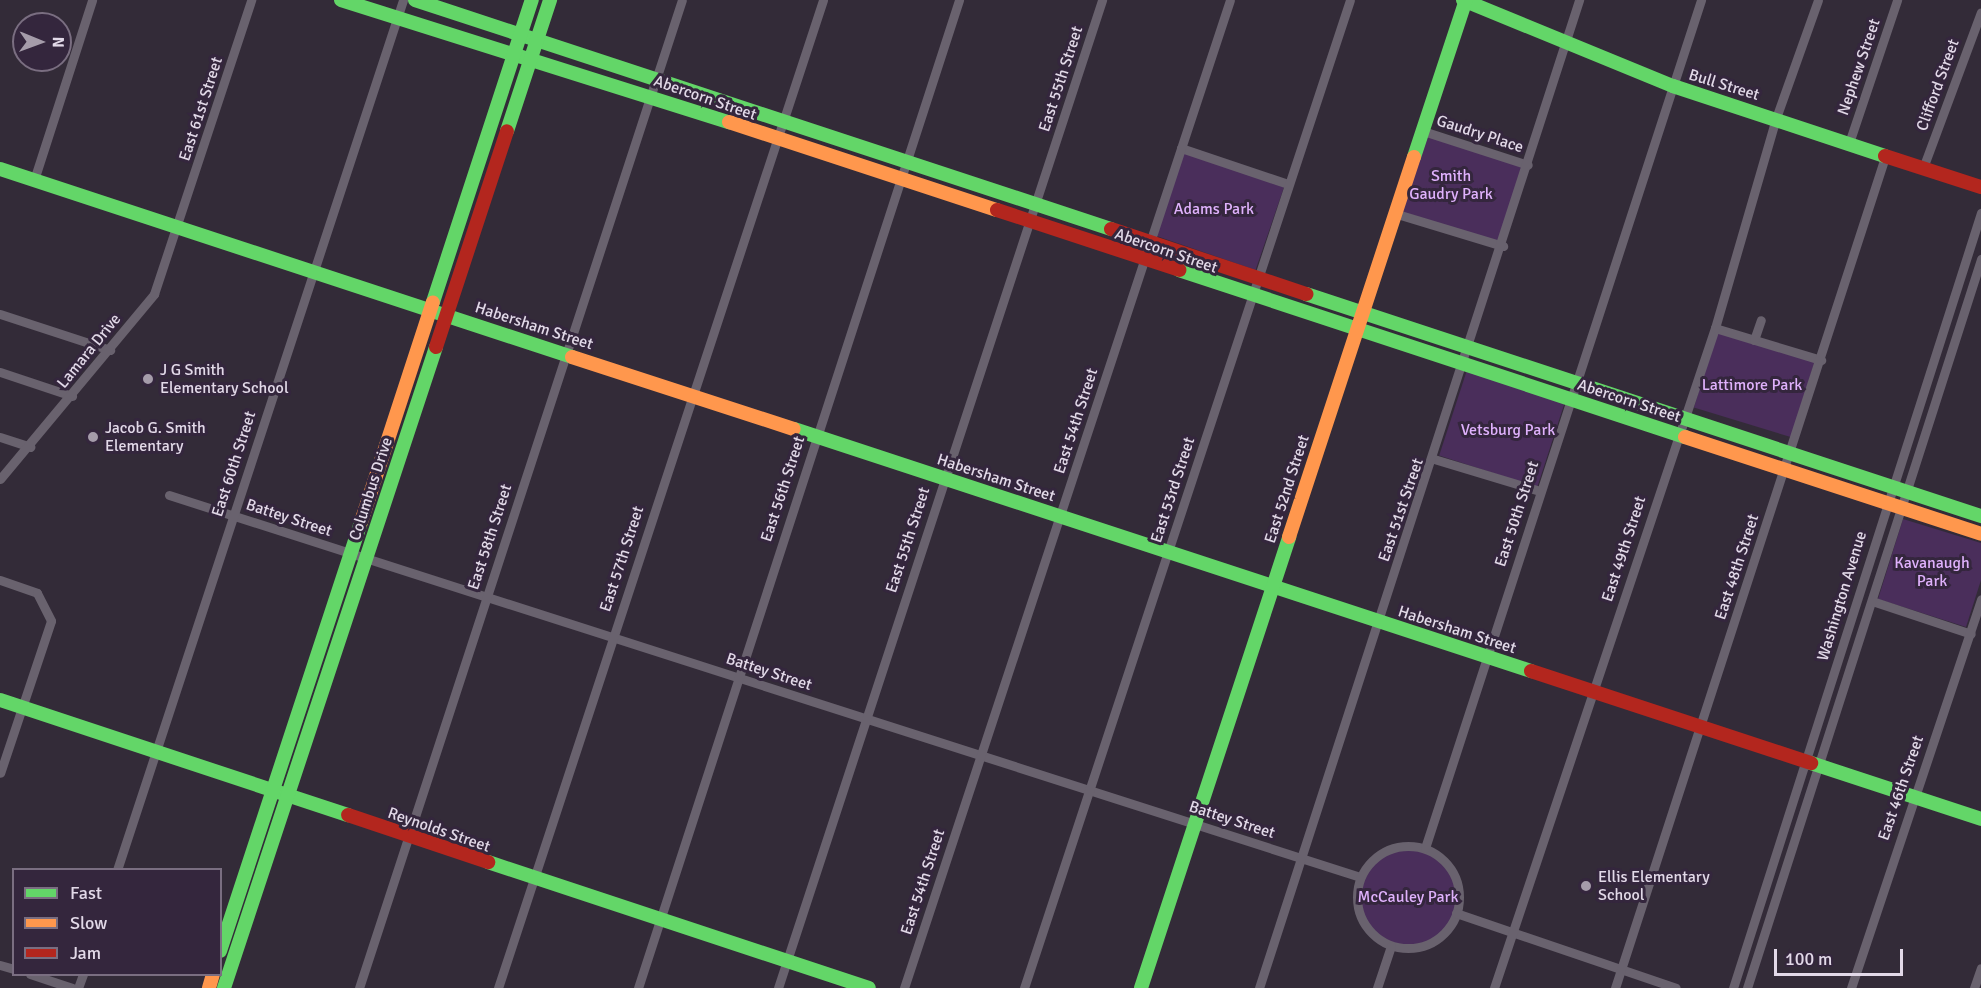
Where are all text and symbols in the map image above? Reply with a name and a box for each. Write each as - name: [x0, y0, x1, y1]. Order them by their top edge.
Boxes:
- north arrow: [12, 12, 72, 72]
- street label: Nephew Street: [1834, 16, 1884, 118]
- street label: East 55th Street: [1035, 24, 1087, 134]
- street label: Clifford Street: [1912, 36, 1964, 134]
- text: N: [48, 37, 68, 48]
- street label: East 61st Street: [175, 55, 227, 163]
- street label: Bull Street: [1686, 65, 1762, 105]
- street label: Abercorn Street: [651, 71, 759, 125]
- street label: Gaudry Place: [1434, 111, 1526, 157]
- park label: Smith Gaudry Park: [1409, 166, 1493, 204]
- park label: Adams Park: [1174, 199, 1254, 219]
- street label: Abercorn Street: [1112, 224, 1220, 278]
- street label: Habersham Street: [473, 298, 595, 354]
- street label: Lamara Drive: [53, 310, 125, 392]
- place label: J G Smith Elementary School: [160, 360, 289, 398]
- street label: East 54th Street: [1050, 366, 1102, 476]
- marker: J G Smith Elementary School: [141, 372, 155, 386]
- street label: Abercorn Street: [1575, 375, 1683, 427]
- park label: Lattimore Park: [1702, 375, 1802, 395]
- street label: East 60th Street: [208, 409, 260, 519]
- place label: Jacob G. Smith Elementary: [105, 418, 206, 456]
- park label: Vetsburg Park: [1461, 420, 1555, 440]
- marker: Jacob G. Smith Elementary: [86, 430, 100, 444]
- street label: East 52nd Street: [1260, 432, 1314, 546]
- street label: East 56th Street: [757, 434, 809, 544]
- street label: Columbus Drive: [345, 435, 397, 543]
- street label: East 53rd Street: [1147, 435, 1199, 545]
- street label: Habersham Street: [935, 450, 1057, 506]
- street label: East 51st Street: [1374, 456, 1428, 564]
- street label: East 50th Street: [1491, 459, 1543, 569]
- street label: East 58th Street: [464, 482, 516, 592]
- street label: East 55th Street: [882, 485, 934, 595]
- street label: East 49th Street: [1598, 494, 1650, 604]
- street label: Battey Street: [244, 495, 334, 541]
- street label: East 57th Street: [596, 504, 648, 614]
- street label: East 48th Street: [1711, 512, 1763, 622]
- street label: Washington Avenue: [1813, 529, 1871, 663]
- park label: Kavanaugh Park: [1894, 553, 1970, 591]
- street label: Habersham Street: [1396, 602, 1518, 658]
- street label: Battey Street: [724, 649, 814, 695]
- street label: East 46th Street: [1874, 733, 1928, 843]
- street label: Battey Street: [1187, 797, 1277, 843]
- street label: Reynolds Street: [385, 804, 493, 856]
- street label: East 54th Street: [897, 827, 949, 937]
- place label: Ellis Elementary School: [1598, 867, 1710, 905]
- legend: [12, 868, 222, 976]
- marker: Ellis Elementary School: [1579, 879, 1593, 893]
- text: Fast: [70, 882, 102, 904]
- park label: McCauley Park: [1358, 887, 1458, 907]
- text: Slow: [70, 912, 107, 934]
- scale bar: [1777, 937, 1906, 975]
- text: Jam: [70, 942, 101, 964]
- text: 100 m: [1785, 948, 1832, 970]

